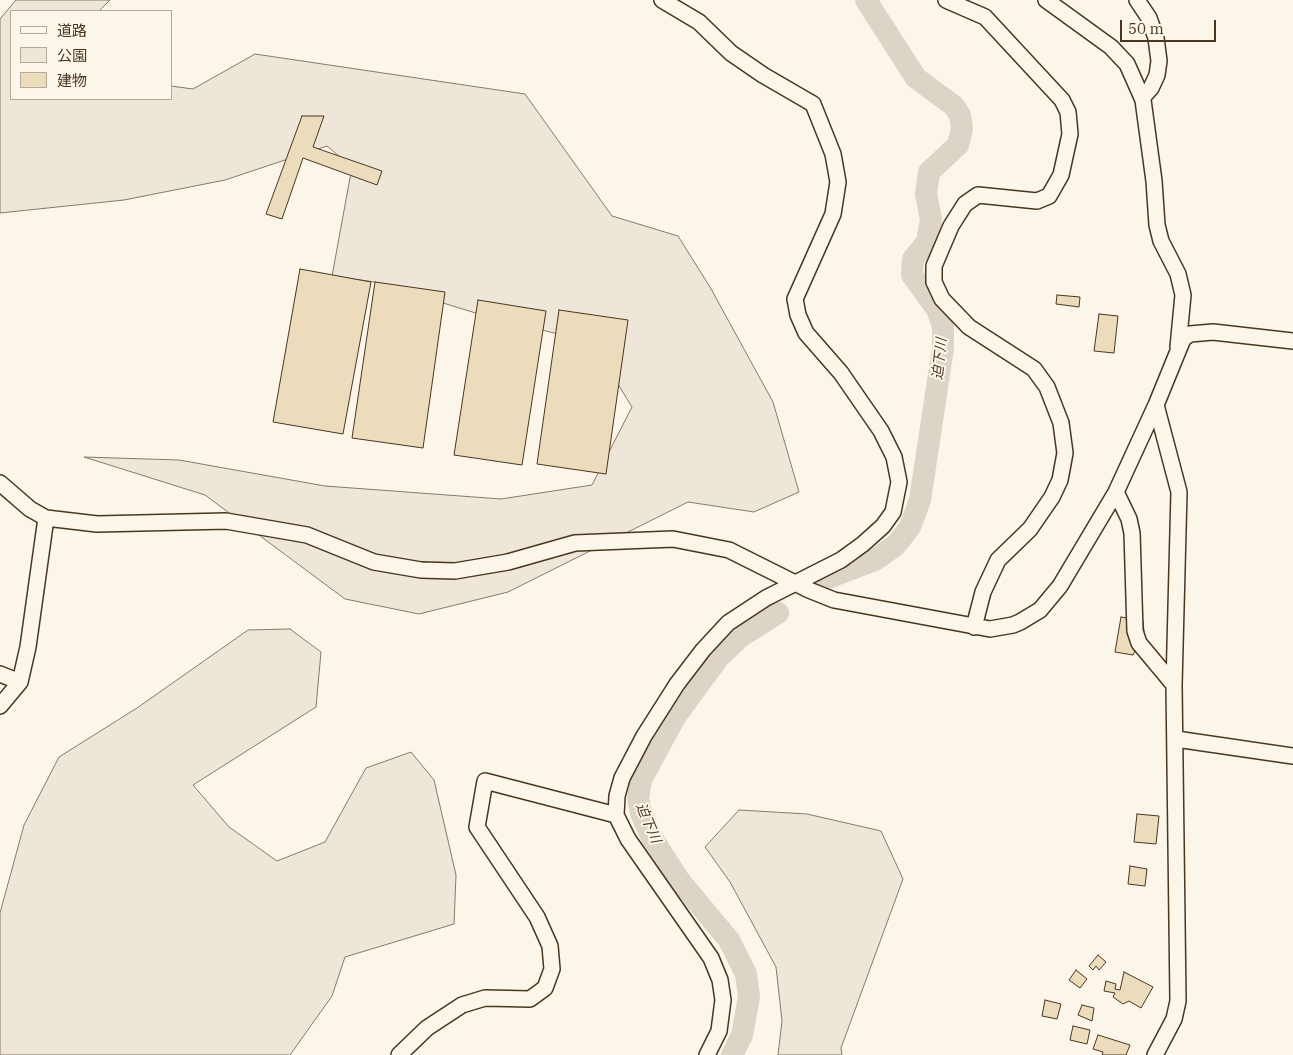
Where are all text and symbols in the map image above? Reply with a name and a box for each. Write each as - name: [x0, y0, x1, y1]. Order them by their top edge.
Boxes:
- legend: [10, 10, 172, 100]
- scale bar: [1123, 10, 1219, 42]
- text: 50 m: [1128, 19, 1164, 38]
- text: 道路: [57, 21, 87, 40]
- text: 公園: [57, 46, 87, 65]
- text: 建物: [57, 71, 87, 90]
- water label: 迫下川: [929, 337, 951, 381]
- water label: 迫下川: [632, 800, 664, 846]

